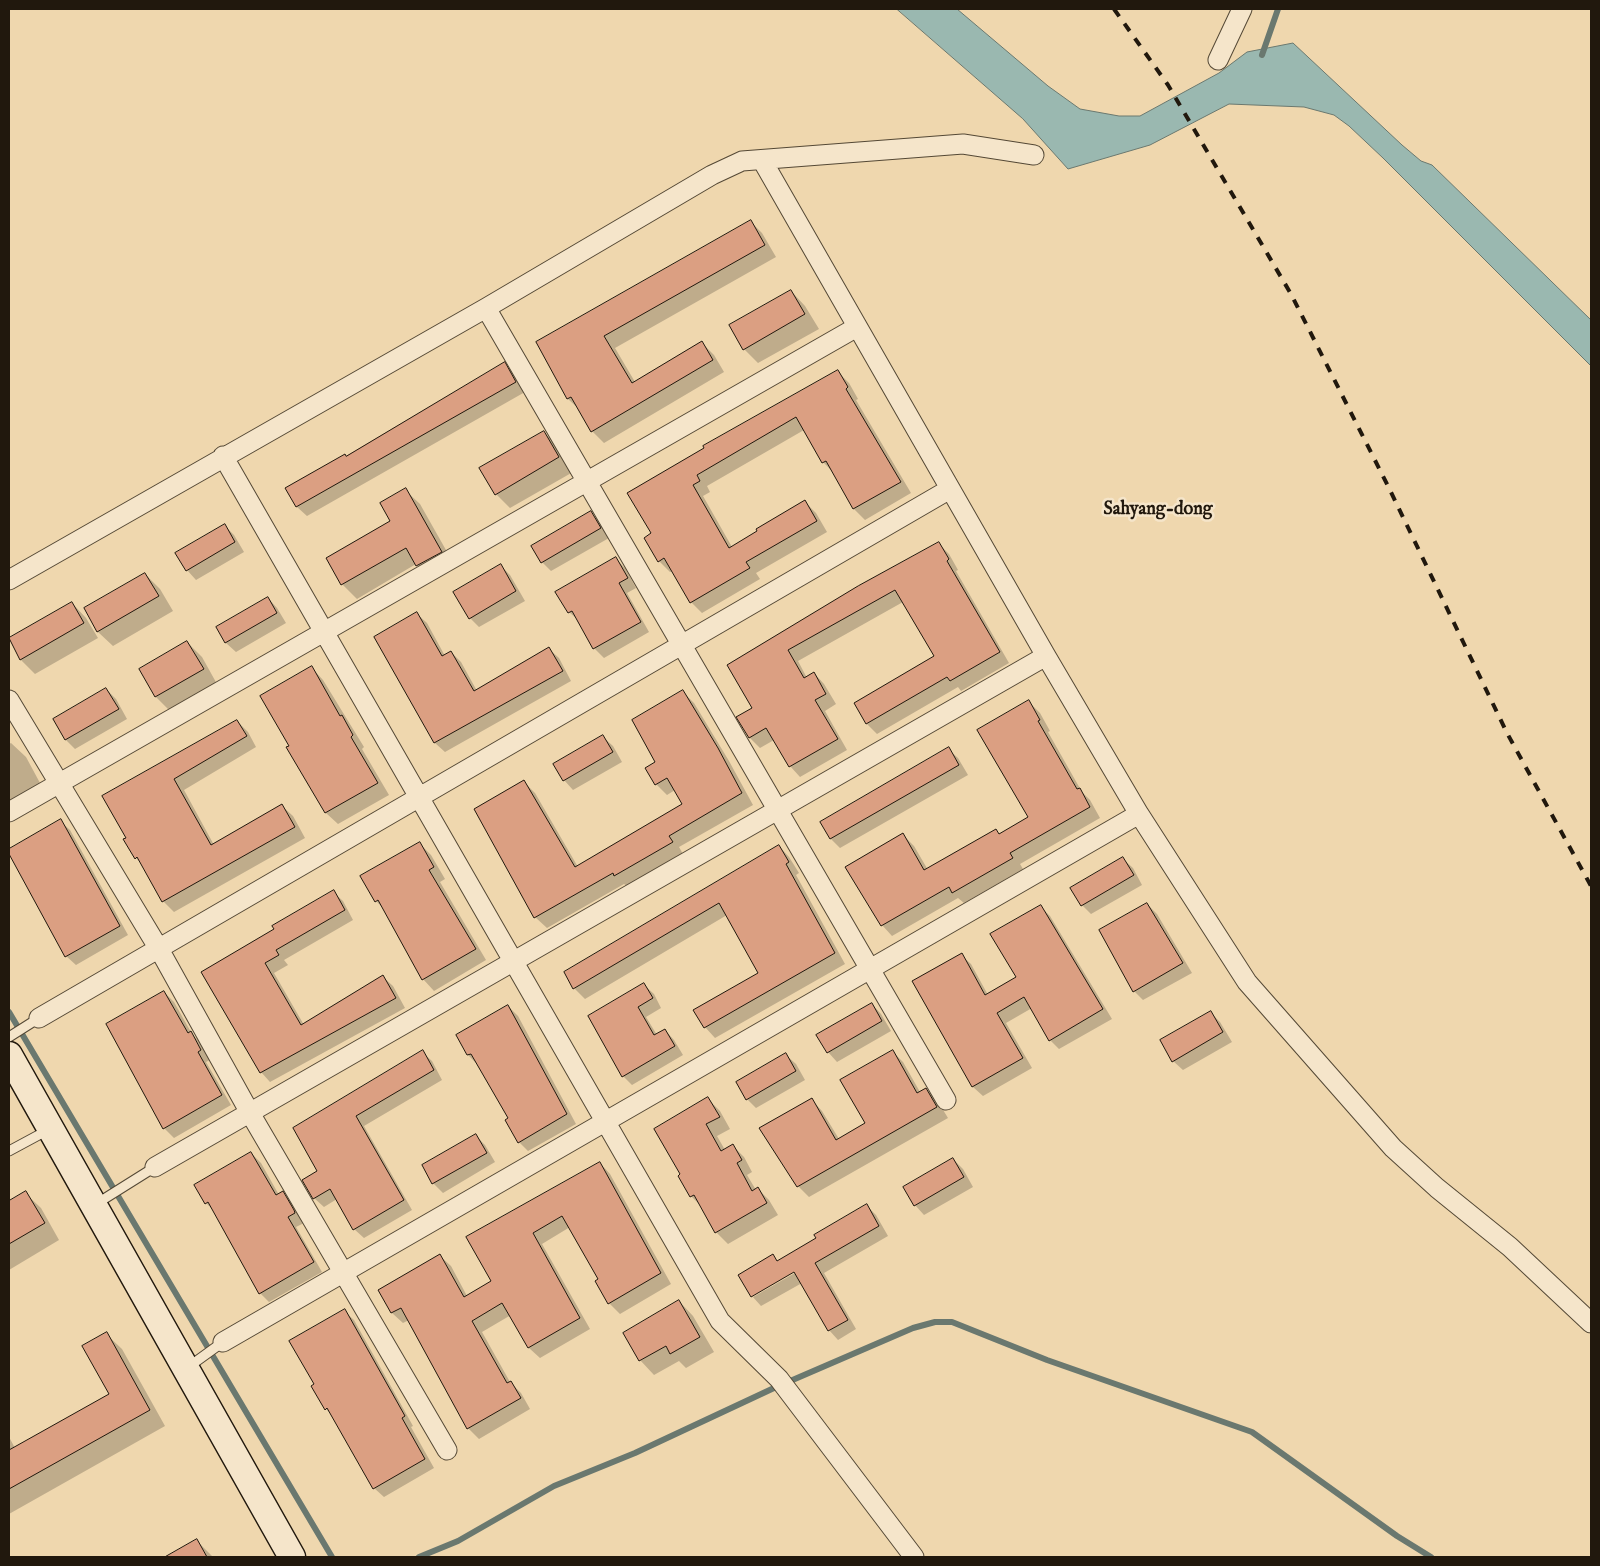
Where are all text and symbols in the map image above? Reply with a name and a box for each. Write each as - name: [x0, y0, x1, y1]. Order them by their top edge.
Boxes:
- district label: Sahyang-dong: [1103, 499, 1213, 521]

